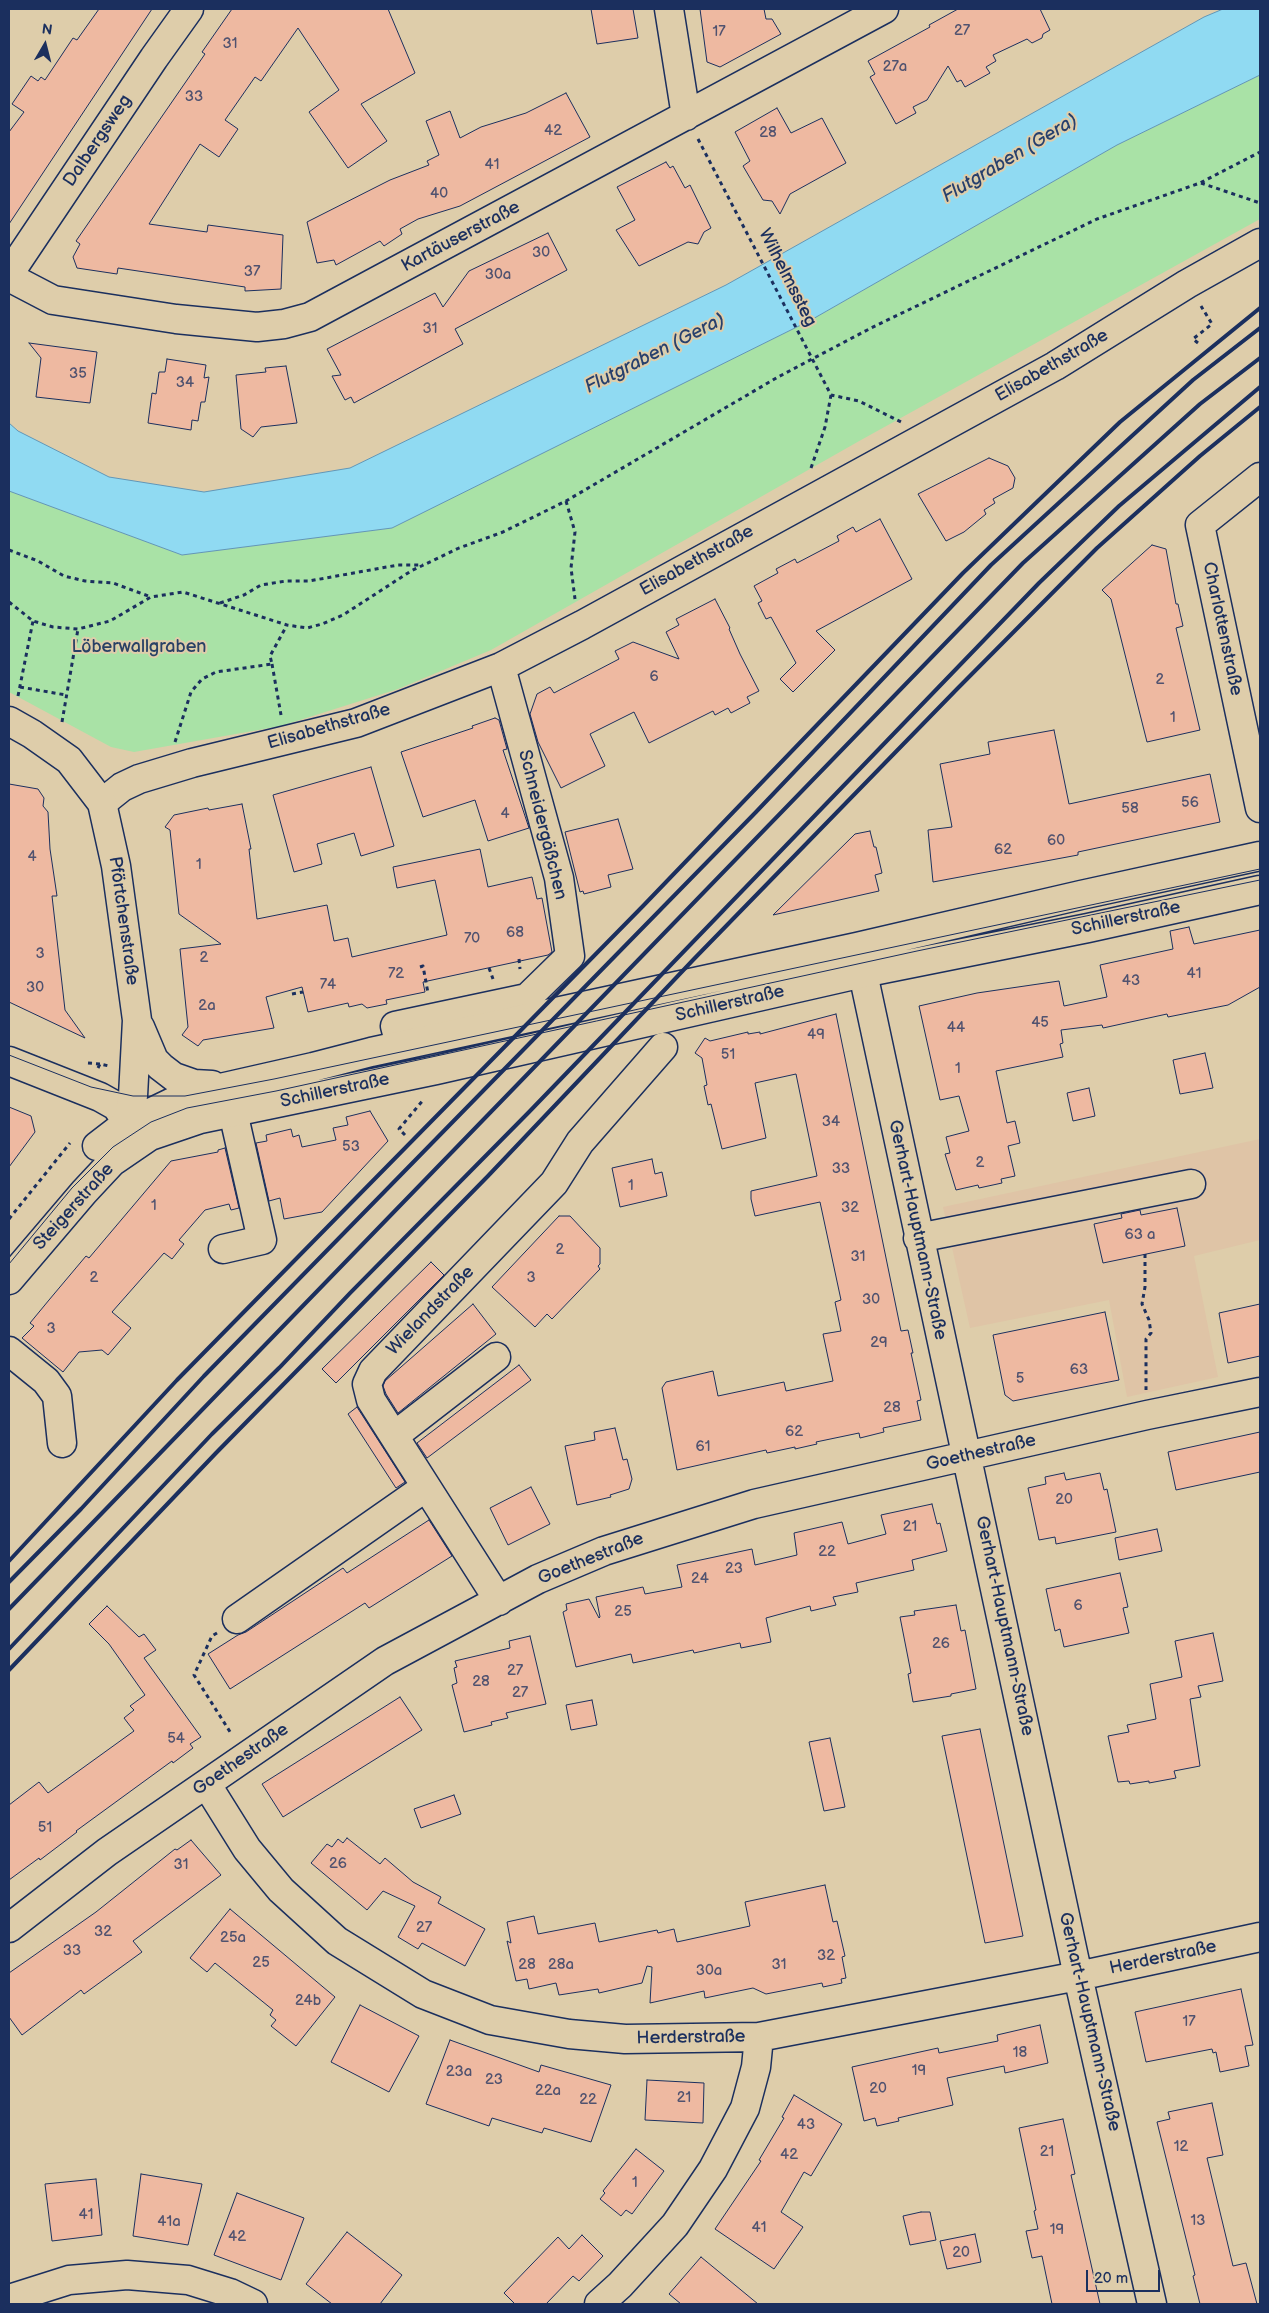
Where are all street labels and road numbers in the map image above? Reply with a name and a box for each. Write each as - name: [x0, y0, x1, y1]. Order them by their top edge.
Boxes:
- street label: Dalbergsweg: [59, 91, 137, 191]
- street label: Kartäuserstraße: [398, 197, 524, 277]
- street label: Wilhelmssteg: [753, 225, 821, 331]
- street label: Elisabethstraße: [992, 325, 1112, 407]
- street label: Elisabethstraße: [636, 521, 758, 601]
- street label: Charlottenstraße: [1197, 560, 1247, 698]
- street label: Elisabethstraße: [265, 699, 393, 755]
- street label: Schneidergäßchen: [513, 748, 571, 902]
- street label: Pförtchenstraße: [103, 855, 143, 987]
- street label: Schillerstraße: [1069, 897, 1183, 941]
- street label: Schillerstraße: [673, 981, 787, 1027]
- street label: Schillerstraße: [278, 1069, 392, 1113]
- street label: Gerhart-Hauptmann-Straße: [883, 1118, 951, 1342]
- street label: Steigerstraße: [29, 1159, 119, 1255]
- street label: Wielandstraße: [383, 1262, 479, 1360]
- street label: Goethestraße: [924, 1430, 1038, 1476]
- street label: Gerhart-Hauptmann-Straße: [970, 1514, 1038, 1738]
- street label: Goethestraße: [535, 1528, 647, 1590]
- street label: Goethestraße: [189, 1719, 293, 1801]
- street label: Gerhart-Hauptmann-Straße: [1053, 1910, 1125, 2134]
- street label: Herderstraße: [1107, 1936, 1219, 1980]
- street label: Herderstraße: [636, 2026, 746, 2050]

